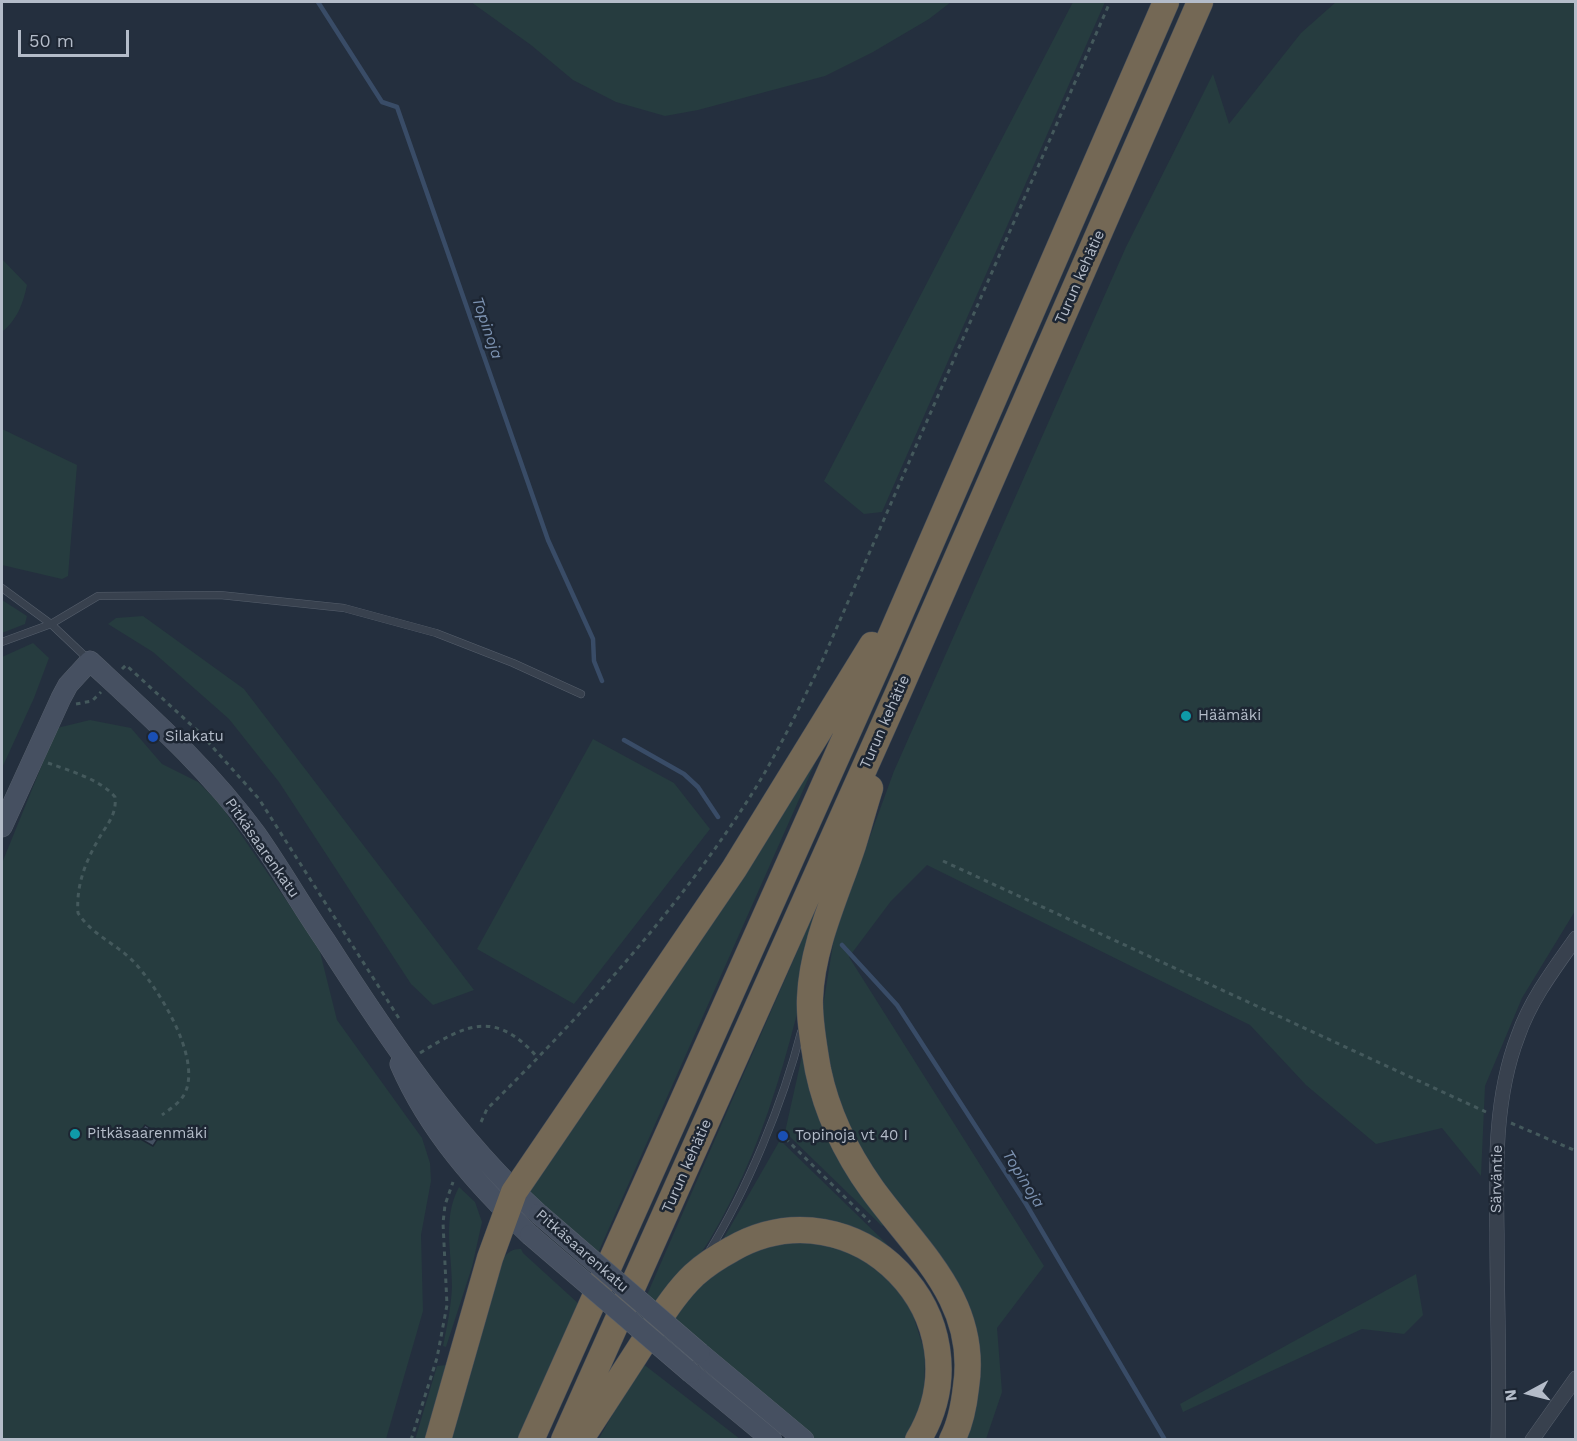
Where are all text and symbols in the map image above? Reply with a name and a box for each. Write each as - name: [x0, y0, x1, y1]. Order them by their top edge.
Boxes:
- scale bar: [21, 18, 132, 56]
- text: 50 m: [29, 30, 74, 51]
- street label: Turun kehätie: [1051, 227, 1109, 327]
- water label: Topinoja: [467, 294, 507, 362]
- street label: Turun kehätie: [856, 672, 914, 772]
- place label: Häämäki: [1198, 707, 1261, 725]
- marker: Häämäki: [1179, 709, 1193, 723]
- place label: Silakatu: [165, 728, 224, 746]
- marker: Silakatu: [146, 730, 160, 744]
- street label: Pitkäsaarenkatu: [221, 795, 303, 901]
- street label: Turun kehätie: [658, 1116, 716, 1216]
- place label: Pitkäsaarenmäki: [87, 1125, 207, 1143]
- marker: Pitkäsaarenmäki: [68, 1127, 82, 1141]
- place label: Topinoja vt 40 I: [795, 1127, 908, 1145]
- marker: Topinoja vt 40 I: [776, 1129, 790, 1143]
- street label: Särväntie: [1487, 1145, 1507, 1213]
- water label: Topinoja: [998, 1147, 1048, 1211]
- street label: Pitkäsaarenkatu: [532, 1206, 632, 1296]
- north arrow: [1499, 1363, 1559, 1423]
- text: N: [1500, 1388, 1521, 1402]

